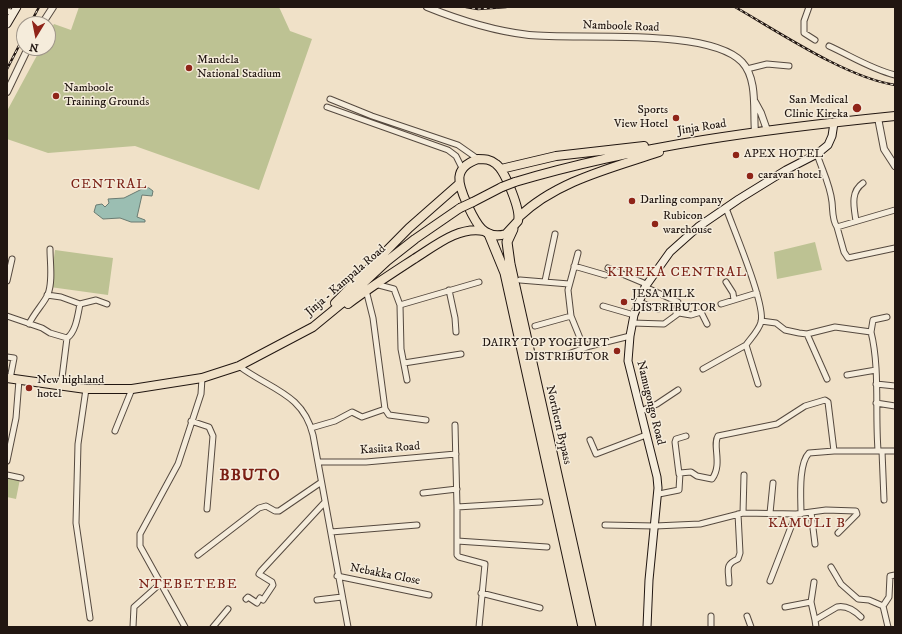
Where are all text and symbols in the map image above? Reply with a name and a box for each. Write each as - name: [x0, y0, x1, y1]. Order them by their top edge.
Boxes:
- north arrow: [16, 16, 56, 56]
- street label: Namboole Road: [582, 18, 660, 36]
- text: N: [28, 39, 40, 55]
- place label: Mandela National Stadium: [197, 54, 281, 82]
- marker: Mandela National Stadium: [184, 63, 194, 73]
- place label: Namboole Training Grounds: [64, 82, 149, 110]
- marker: Namboole Training Grounds: [51, 91, 61, 101]
- place label: San Medical Clinic Kireka: [784, 94, 848, 122]
- marker: San Medical Clinic Kireka: [851, 102, 863, 114]
- place label: Sports View Hotel: [614, 104, 668, 132]
- marker: Sports View Hotel: [671, 113, 681, 123]
- street label: Jinja Road: [677, 117, 727, 139]
- place label: APEX HOTEL: [744, 148, 823, 162]
- marker: APEX HOTEL: [731, 150, 741, 160]
- place label: caravan hotel: [758, 169, 822, 183]
- marker: caravan hotel: [745, 171, 755, 181]
- district label: CENTRAL: [71, 177, 147, 193]
- place label: Darling company: [640, 194, 723, 208]
- marker: Darling company: [627, 196, 637, 206]
- place label: Rubicon warehouse: [663, 210, 712, 238]
- marker: Rubicon warehouse: [650, 219, 660, 229]
- street label: Jinja - Kampala Road: [303, 242, 389, 320]
- district label: KIREKA CENTRAL: [607, 265, 747, 281]
- place label: JESA MILK DISTRIBUTOR: [632, 288, 716, 316]
- marker: JESA MILK DISTRIBUTOR: [619, 297, 629, 307]
- place label: DAIRY TOP YOGHURT DISTRIBUTOR: [482, 337, 609, 365]
- marker: DAIRY TOP YOGHURT DISTRIBUTOR: [612, 346, 622, 356]
- street label: Namugongo Road: [633, 359, 667, 447]
- place label: New highland hotel: [37, 374, 104, 402]
- marker: New highland hotel: [24, 383, 34, 393]
- street label: Northern Bypass: [542, 384, 574, 466]
- street label: Kasiita Road: [360, 440, 420, 458]
- district label: BBUTO: [220, 467, 280, 487]
- district label: KAMULI B: [768, 516, 846, 532]
- street label: Nebakka Close: [349, 561, 421, 589]
- district label: NTEBETEBE: [138, 577, 238, 593]

